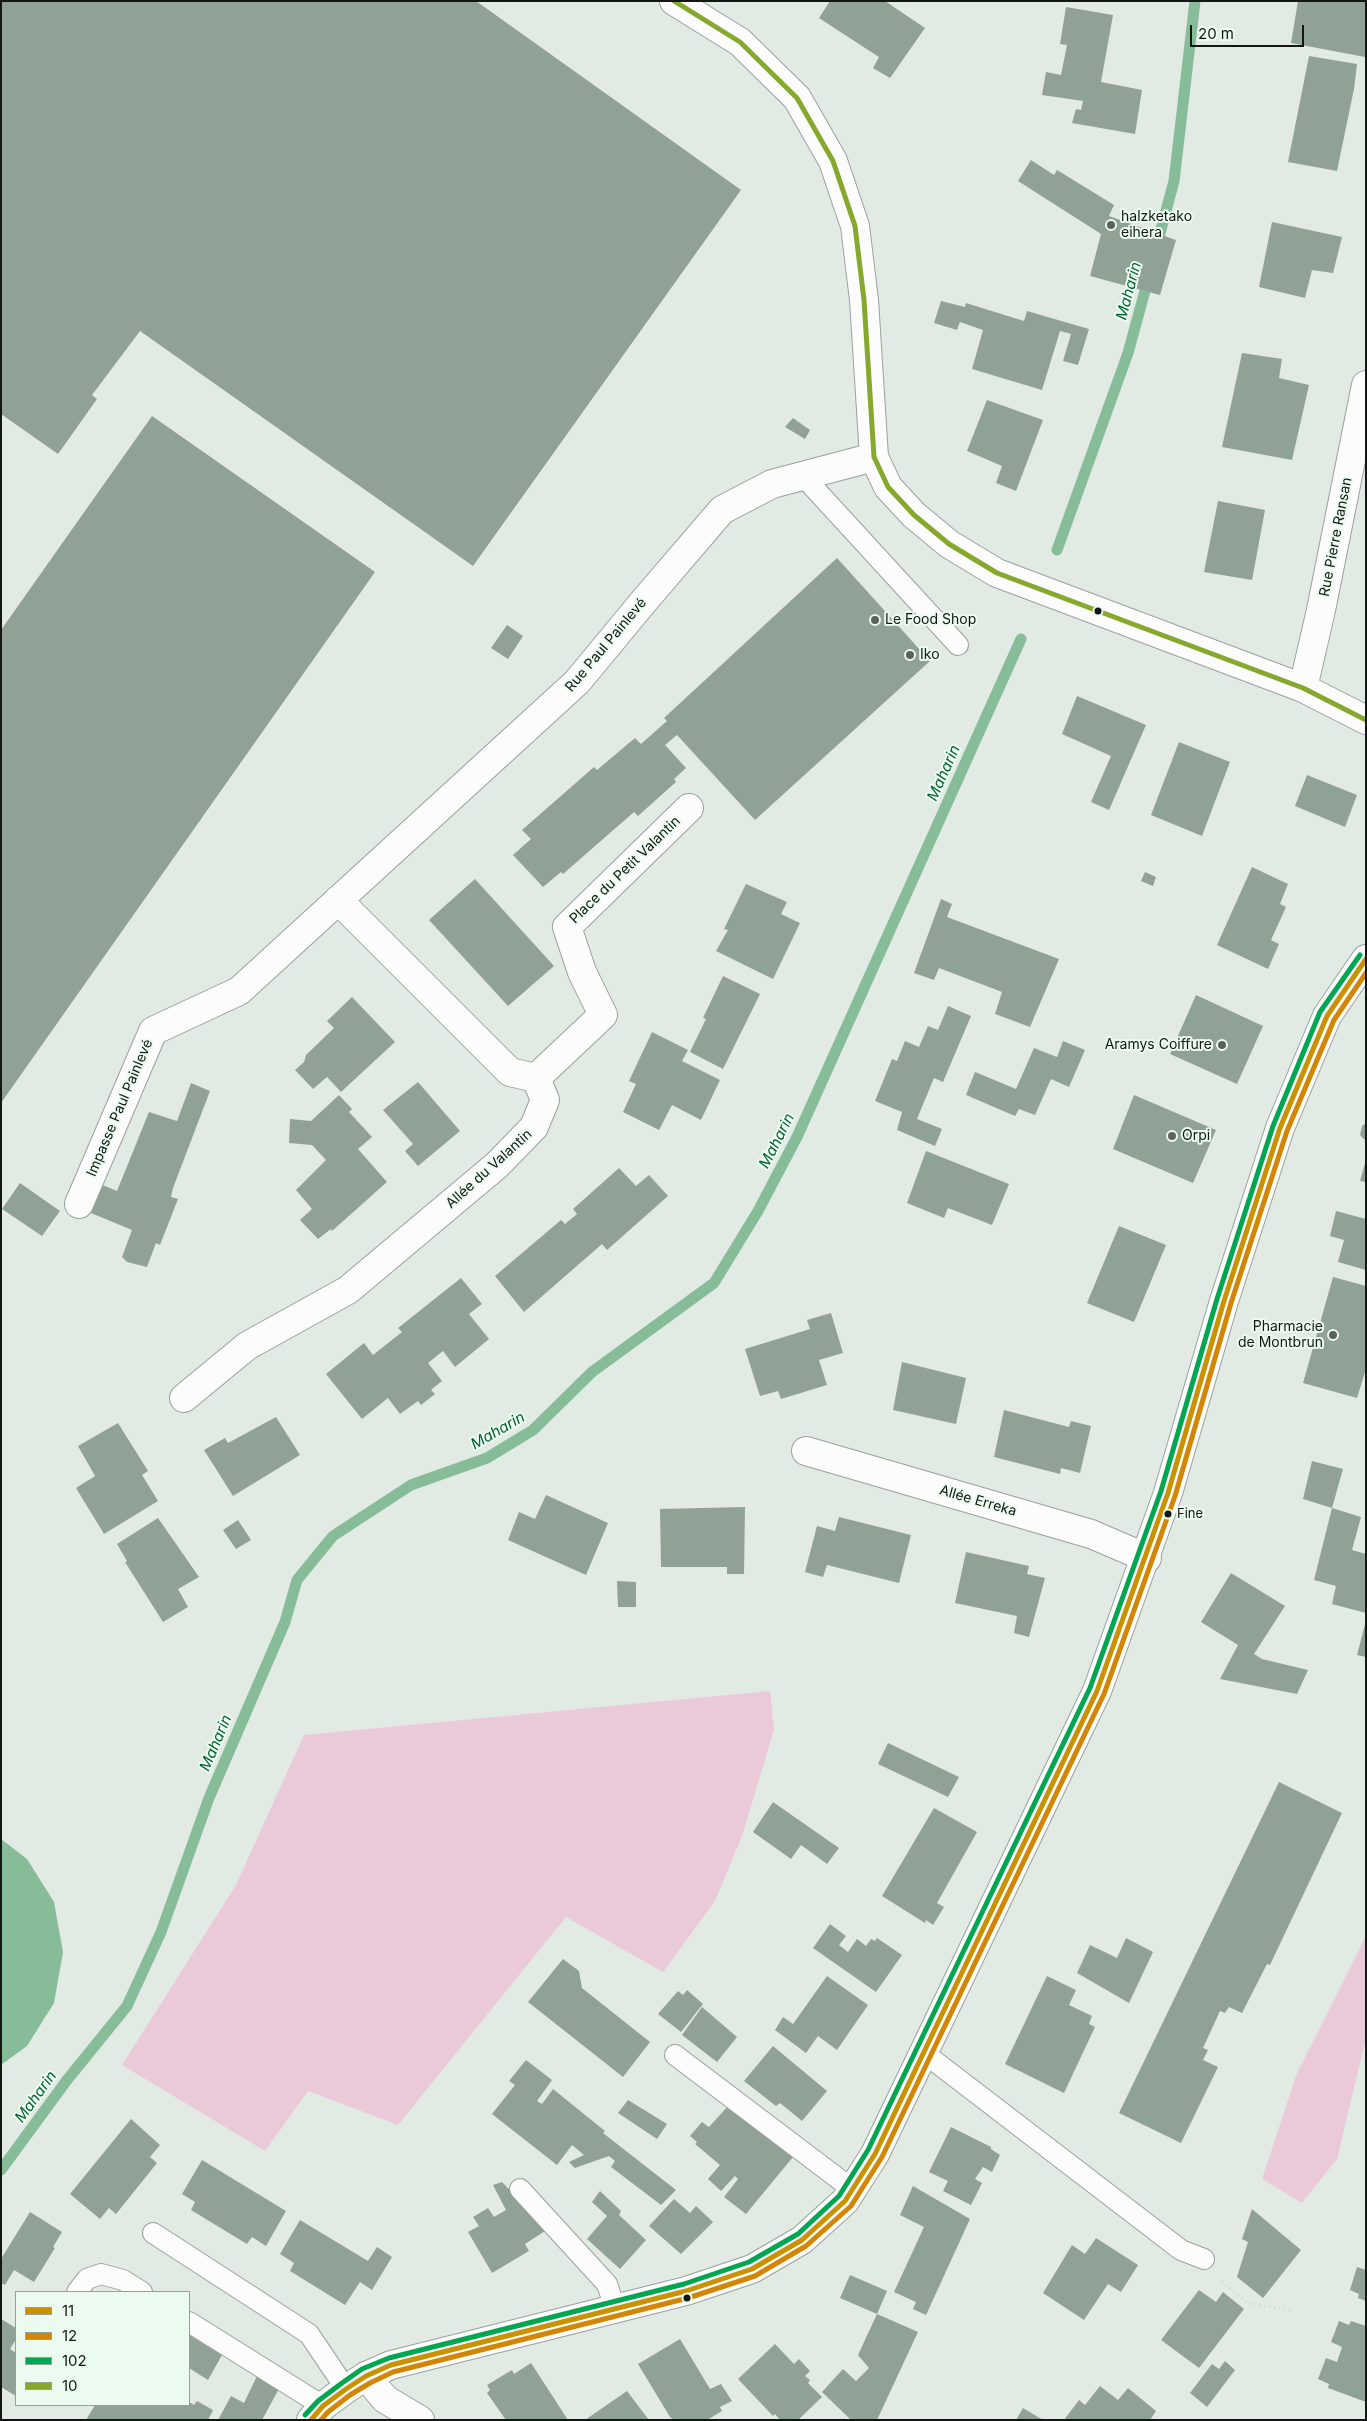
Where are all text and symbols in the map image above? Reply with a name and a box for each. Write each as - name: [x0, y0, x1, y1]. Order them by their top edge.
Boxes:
- scale bar: [1192, 15, 1306, 47]
- text: 20 m: [1198, 24, 1234, 43]
- place label: halzketako eihera: [1121, 209, 1192, 242]
- marker: halzketako eihera: [1105, 219, 1117, 231]
- water label: Maharin: [1113, 260, 1145, 322]
- street label: Rue Pierre Ransan: [1316, 476, 1356, 598]
- street label: Rue Paul Painlevé: [562, 595, 650, 695]
- unlabelled marker: [1093, 606, 1103, 616]
- place label: Le Food Shop: [885, 612, 976, 628]
- marker: Le Food Shop: [869, 614, 881, 626]
- place label: Iko: [920, 647, 940, 663]
- marker: Iko: [904, 649, 916, 661]
- water label: Maharin: [924, 742, 964, 804]
- street label: Place du Petit Valantin: [566, 813, 684, 927]
- street label: Impasse Paul Painlevé: [83, 1037, 157, 1179]
- place label: Aramys Coiffure: [1105, 1037, 1212, 1053]
- marker: Aramys Coiffure: [1216, 1039, 1228, 1051]
- water label: Maharin: [756, 1111, 798, 1171]
- street label: Allée du Valantin: [442, 1126, 536, 1212]
- place label: Orpi: [1182, 1128, 1210, 1144]
- marker: Orpi: [1166, 1130, 1178, 1142]
- place label: Pharmacie de Montbrun: [1238, 1319, 1323, 1351]
- marker: Pharmacie de Montbrun: [1327, 1329, 1339, 1341]
- water label: Maharin: [468, 1408, 528, 1454]
- street label: Allée Erreka: [938, 1482, 1018, 1520]
- place label: Fine: [1177, 1506, 1203, 1522]
- marker: Fine: [1163, 1509, 1173, 1519]
- water label: Maharin: [196, 1712, 236, 1774]
- water label: Maharin: [11, 2068, 61, 2126]
- legend: [15, 2291, 190, 2406]
- unlabelled marker: [682, 2293, 692, 2303]
- text: 11: [62, 2301, 74, 2320]
- text: 12: [62, 2326, 77, 2345]
- text: 102: [62, 2351, 87, 2370]
- text: 10: [62, 2376, 78, 2395]

